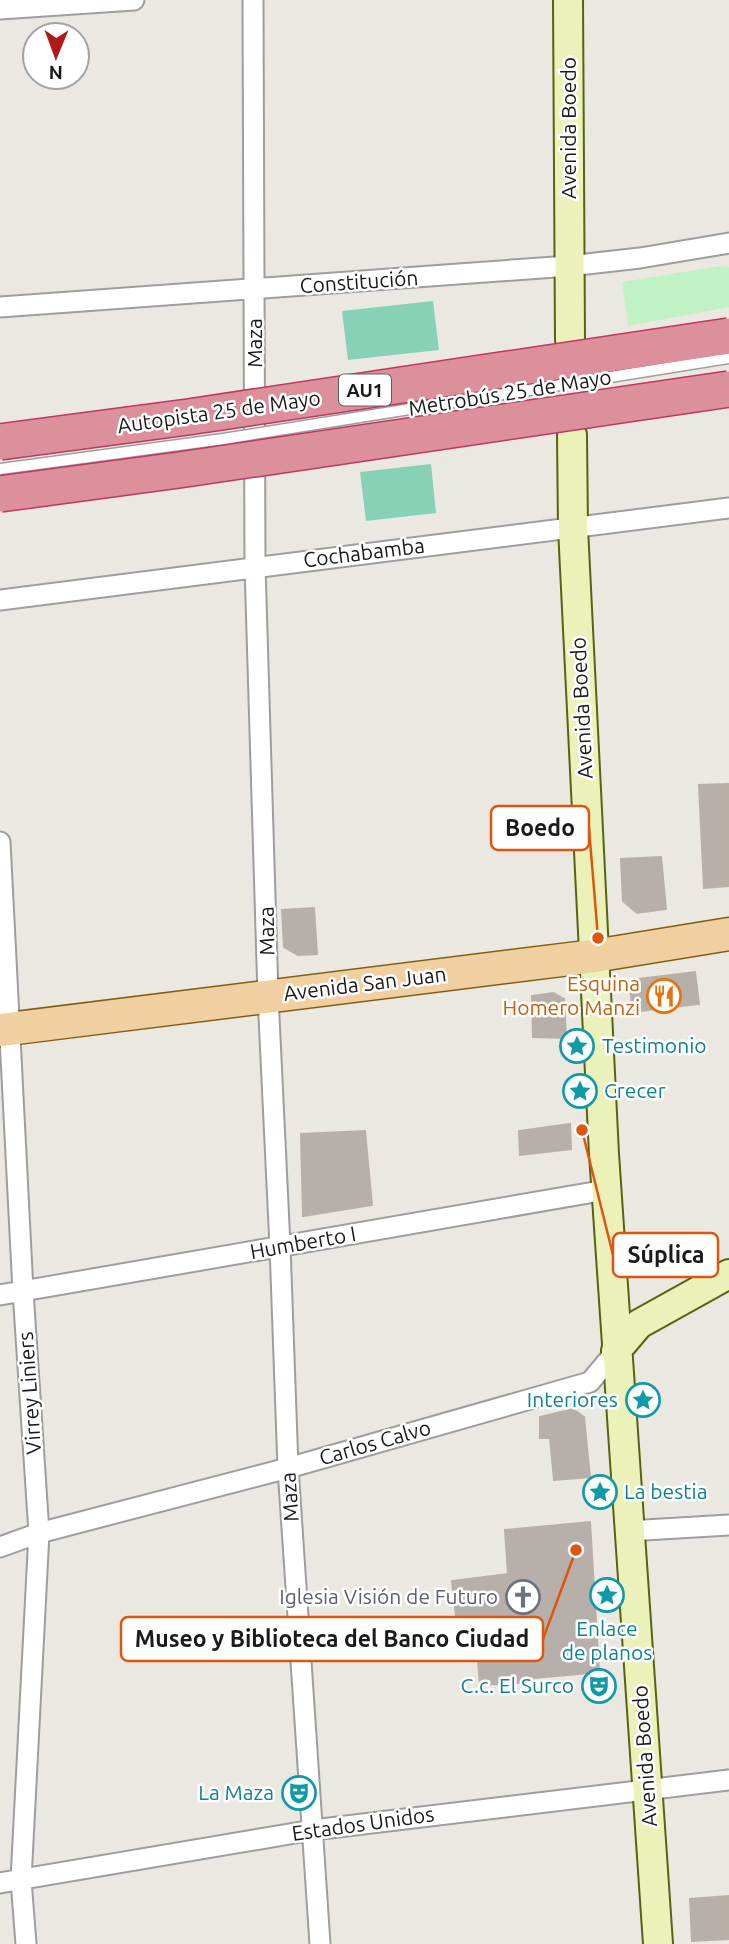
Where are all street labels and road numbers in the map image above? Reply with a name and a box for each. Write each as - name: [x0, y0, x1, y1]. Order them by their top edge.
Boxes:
- street label: Avenida Boedo: [556, 57, 580, 199]
- street label: Constitución: [299, 265, 419, 297]
- street label: Maza: [242, 318, 266, 368]
- street label: Metrobús 25 de Mayo: [407, 364, 613, 420]
- road number: AU1: [339, 374, 391, 406]
- street label: Autopista 25 de Mayo: [116, 385, 322, 437]
- street label: Cochabamba: [302, 533, 426, 571]
- street label: Avenida Boedo: [565, 637, 597, 780]
- street label: Maza: [254, 906, 278, 956]
- street label: Avenida San Juan: [282, 961, 448, 1005]
- street label: Humberto I: [248, 1221, 358, 1263]
- street label: Virrey Liniers: [13, 1331, 45, 1455]
- street label: Carlos Calvo: [316, 1415, 433, 1469]
- street label: Maza: [275, 1472, 303, 1523]
- street label: Avenida Boedo: [627, 1684, 661, 1828]
- street label: Estados Unidos: [290, 1801, 436, 1845]

